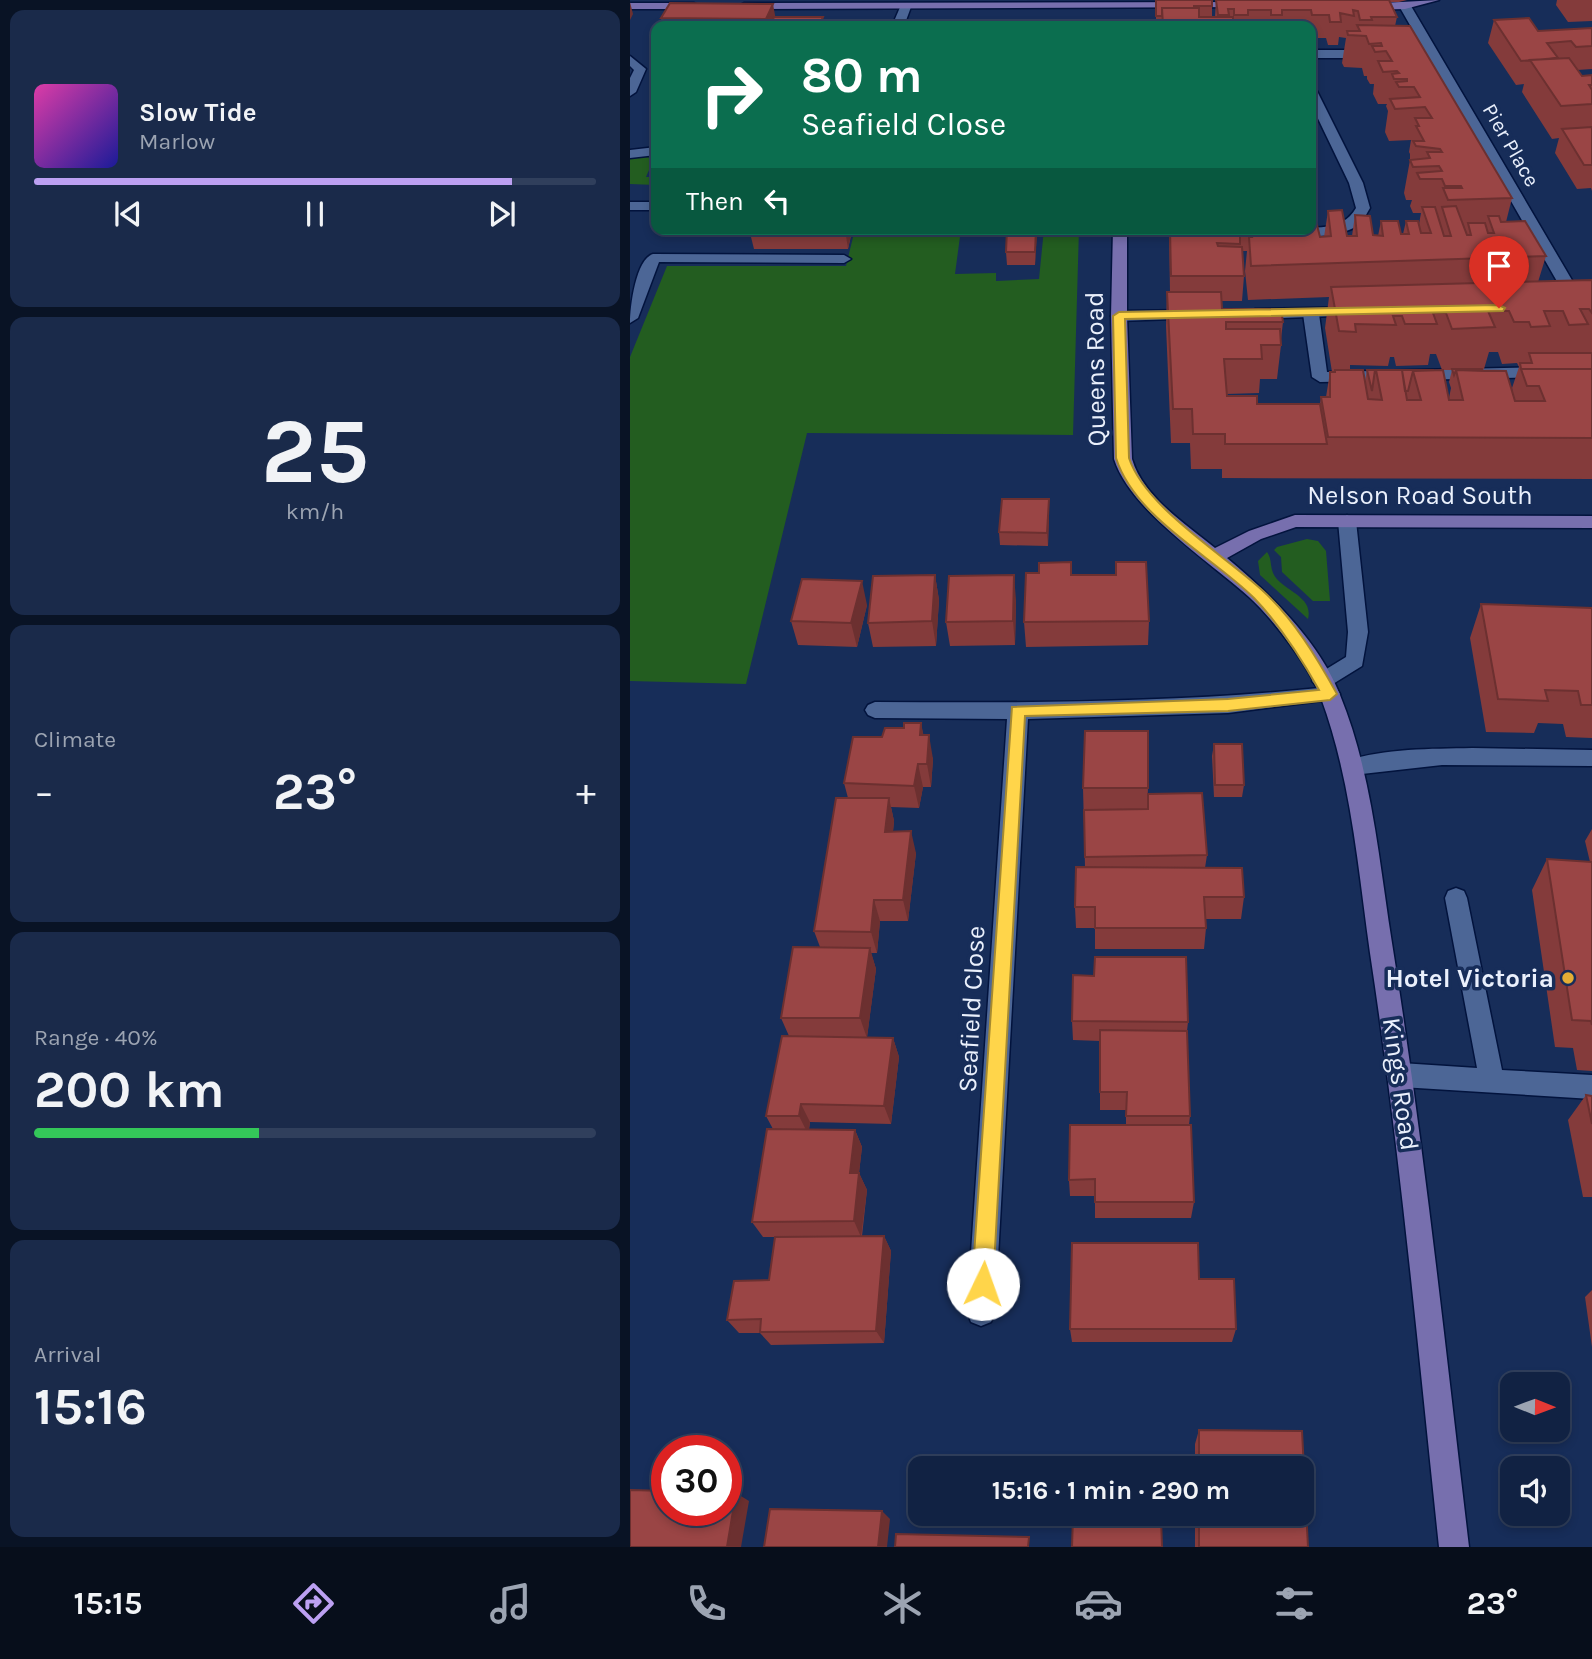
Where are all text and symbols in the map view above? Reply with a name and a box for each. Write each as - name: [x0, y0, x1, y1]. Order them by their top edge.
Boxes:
- text: 80 m: [801, 47, 923, 104]
- icon: right: [686, 49, 777, 140]
- text: Slow Tide: [139, 97, 257, 128]
- street label: Pier Place: [1478, 99, 1544, 191]
- text: Seafield Close: [801, 106, 1006, 143]
- text: Marlow: [139, 128, 215, 155]
- icon: left: [758, 182, 796, 220]
- text: Then: [686, 186, 744, 217]
- icon: previous: [109, 195, 147, 233]
- icon: pause: [296, 195, 334, 233]
- icon: next: [483, 195, 521, 233]
- pin: [1469, 236, 1529, 308]
- icon: arrive: [1480, 247, 1518, 285]
- street label: Queens Road: [1079, 291, 1112, 447]
- text: 25: [261, 399, 369, 505]
- street label: Nelson Road South: [1307, 480, 1533, 511]
- text: km/h: [286, 498, 344, 525]
- text: Climate: [34, 726, 116, 753]
- text: 23°: [273, 761, 357, 822]
- text: −: [34, 770, 54, 815]
- text: +: [576, 770, 596, 815]
- street label: Seafield Close: [952, 925, 991, 1093]
- place label: Hotel Victoria: [1386, 963, 1554, 994]
- marker: Hotel Victoria: [1560, 970, 1576, 986]
- street label: Kings Road: [1376, 1016, 1425, 1152]
- text: Range · 40%: [34, 1024, 158, 1051]
- text: 200 km: [34, 1059, 225, 1120]
- position arrow: [946, 1247, 1020, 1321]
- text: Arrival: [34, 1341, 101, 1368]
- north arrow: [1500, 1372, 1570, 1442]
- map controls: [1500, 1372, 1570, 1526]
- text: 15:16: [34, 1376, 147, 1437]
- speed limit sign: 30: [651, 1435, 742, 1526]
- button: sound: [1500, 1456, 1570, 1526]
- text: 15:16 · 1 min · 290 m: [992, 1475, 1230, 1506]
- icon: directions: [289, 1579, 338, 1628]
- icon: music: [486, 1579, 535, 1628]
- icon: phone: [682, 1579, 731, 1628]
- icon: climate: [878, 1579, 927, 1628]
- icon: car: [1074, 1579, 1123, 1628]
- icon: filters: [1270, 1579, 1319, 1628]
- text: 15:15: [74, 1585, 142, 1622]
- text: 23°: [1467, 1585, 1518, 1622]

